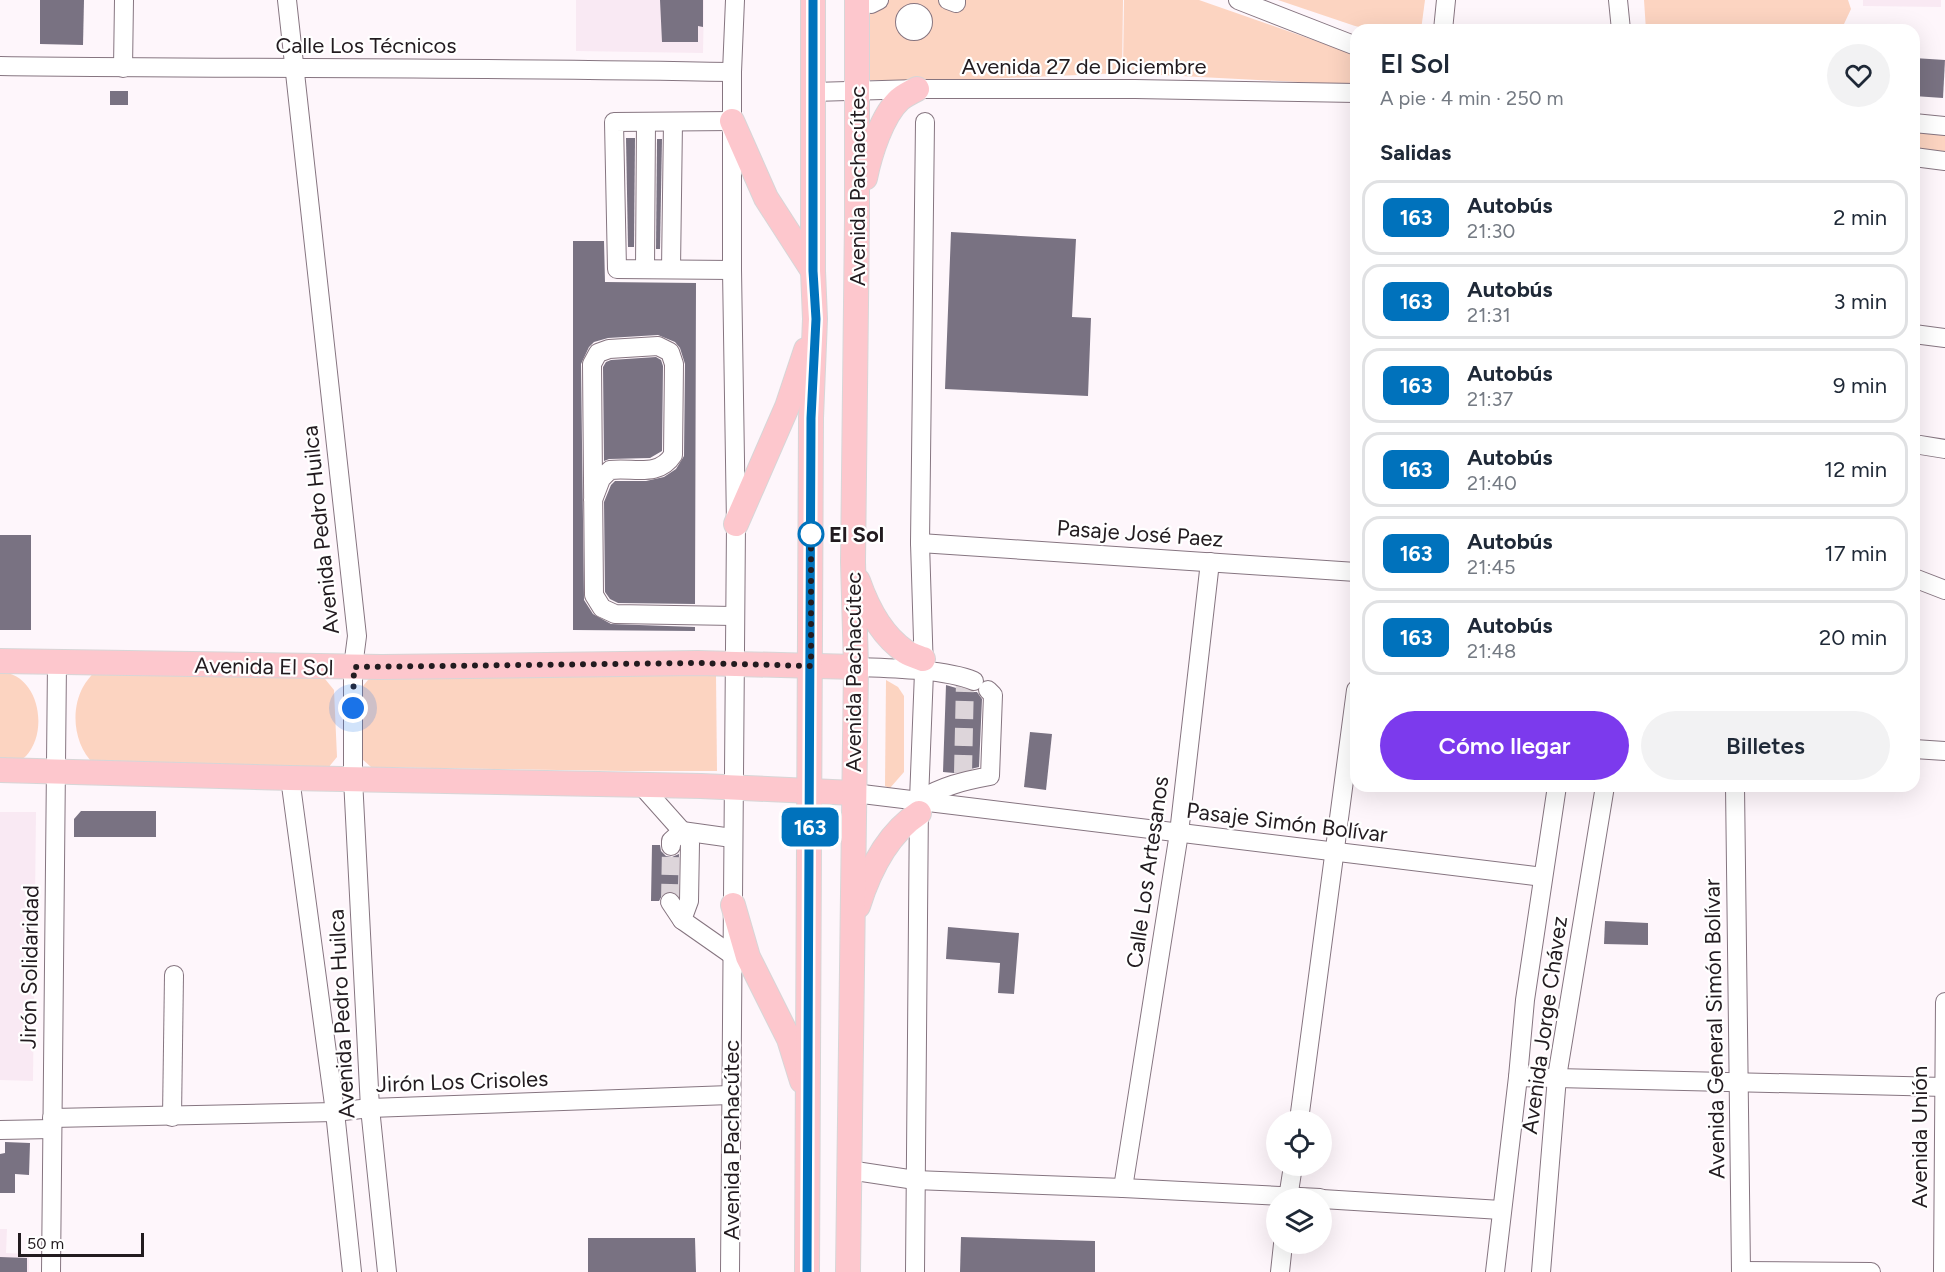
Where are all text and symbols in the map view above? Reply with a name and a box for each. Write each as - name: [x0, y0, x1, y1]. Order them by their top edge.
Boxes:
- street label: Calle Los Técnicos: [275, 32, 457, 59]
- button: heart: [1827, 44, 1890, 107]
- text: El Sol: [1380, 46, 1450, 80]
- street label: Avenida 27 de Diciembre: [962, 53, 1206, 80]
- street label: Avenida Pachacútec: [844, 86, 871, 286]
- text: A pie · 4 min · 250 m: [1380, 86, 1563, 110]
- text: Salidas: [1380, 139, 1451, 166]
- text: Autobús: [1467, 192, 1553, 219]
- text: 2 min: [1833, 204, 1887, 231]
- text: 163: [1400, 205, 1432, 230]
- text: 21:30: [1467, 219, 1515, 243]
- text: Autobús: [1467, 276, 1553, 303]
- text: 3 min: [1833, 288, 1887, 315]
- text: 163: [1400, 289, 1432, 314]
- text: 21:31: [1467, 303, 1511, 327]
- text: Autobús: [1467, 360, 1553, 387]
- text: 9 min: [1833, 372, 1887, 399]
- text: 163: [1400, 373, 1432, 398]
- text: 21:37: [1467, 387, 1513, 411]
- street label: Avenida Pedro Huilca: [296, 424, 345, 636]
- text: Autobús: [1467, 444, 1553, 471]
- text: 12 min: [1824, 456, 1887, 483]
- text: 163: [1400, 457, 1432, 482]
- text: 21:40: [1467, 471, 1517, 495]
- street label: Pasaje José Paez: [1056, 514, 1224, 553]
- marker: El Sol: [798, 521, 824, 547]
- place label: El Sol: [829, 521, 884, 548]
- text: Autobús: [1467, 528, 1553, 555]
- text: 17 min: [1825, 540, 1887, 567]
- text: 163: [1400, 541, 1432, 566]
- text: 21:45: [1467, 555, 1515, 579]
- street label: Avenida Pachacútec: [840, 572, 867, 772]
- text: Autobús: [1467, 612, 1553, 639]
- text: 20 min: [1819, 624, 1887, 651]
- text: 163: [1400, 625, 1432, 650]
- text: 21:48: [1467, 639, 1516, 663]
- street label: Avenida El Sol: [194, 652, 334, 681]
- your location: [338, 693, 368, 723]
- button: Cómo llegar: [1380, 711, 1629, 780]
- button: Billetes: [1641, 711, 1890, 780]
- street label: Calle Los Artesanos: [1121, 774, 1174, 970]
- street label: Pasaje Simón Bolívar: [1185, 797, 1390, 848]
- line badge: 163: [776, 808, 844, 846]
- text: 163: [794, 815, 826, 840]
- street label: Avenida General Simón Bolívar: [1698, 878, 1731, 1179]
- street label: Jirón Solidaridad: [15, 885, 44, 1049]
- street label: Avenida Pedro Huilca: [323, 909, 360, 1119]
- street label: Avenida Jorge Chávez: [1516, 914, 1573, 1136]
- street label: Avenida Pachacútec: [718, 1040, 745, 1240]
- street label: Jirón Los Crisoles: [375, 1065, 549, 1098]
- street label: Avenida Unión: [1906, 1066, 1933, 1208]
- map controls: [1266, 1110, 1332, 1254]
- button: locate: [1266, 1110, 1332, 1176]
- button: layers: [1266, 1188, 1332, 1254]
- scale bar: [18, 1230, 144, 1258]
- text: 50 m: [27, 1234, 64, 1253]

